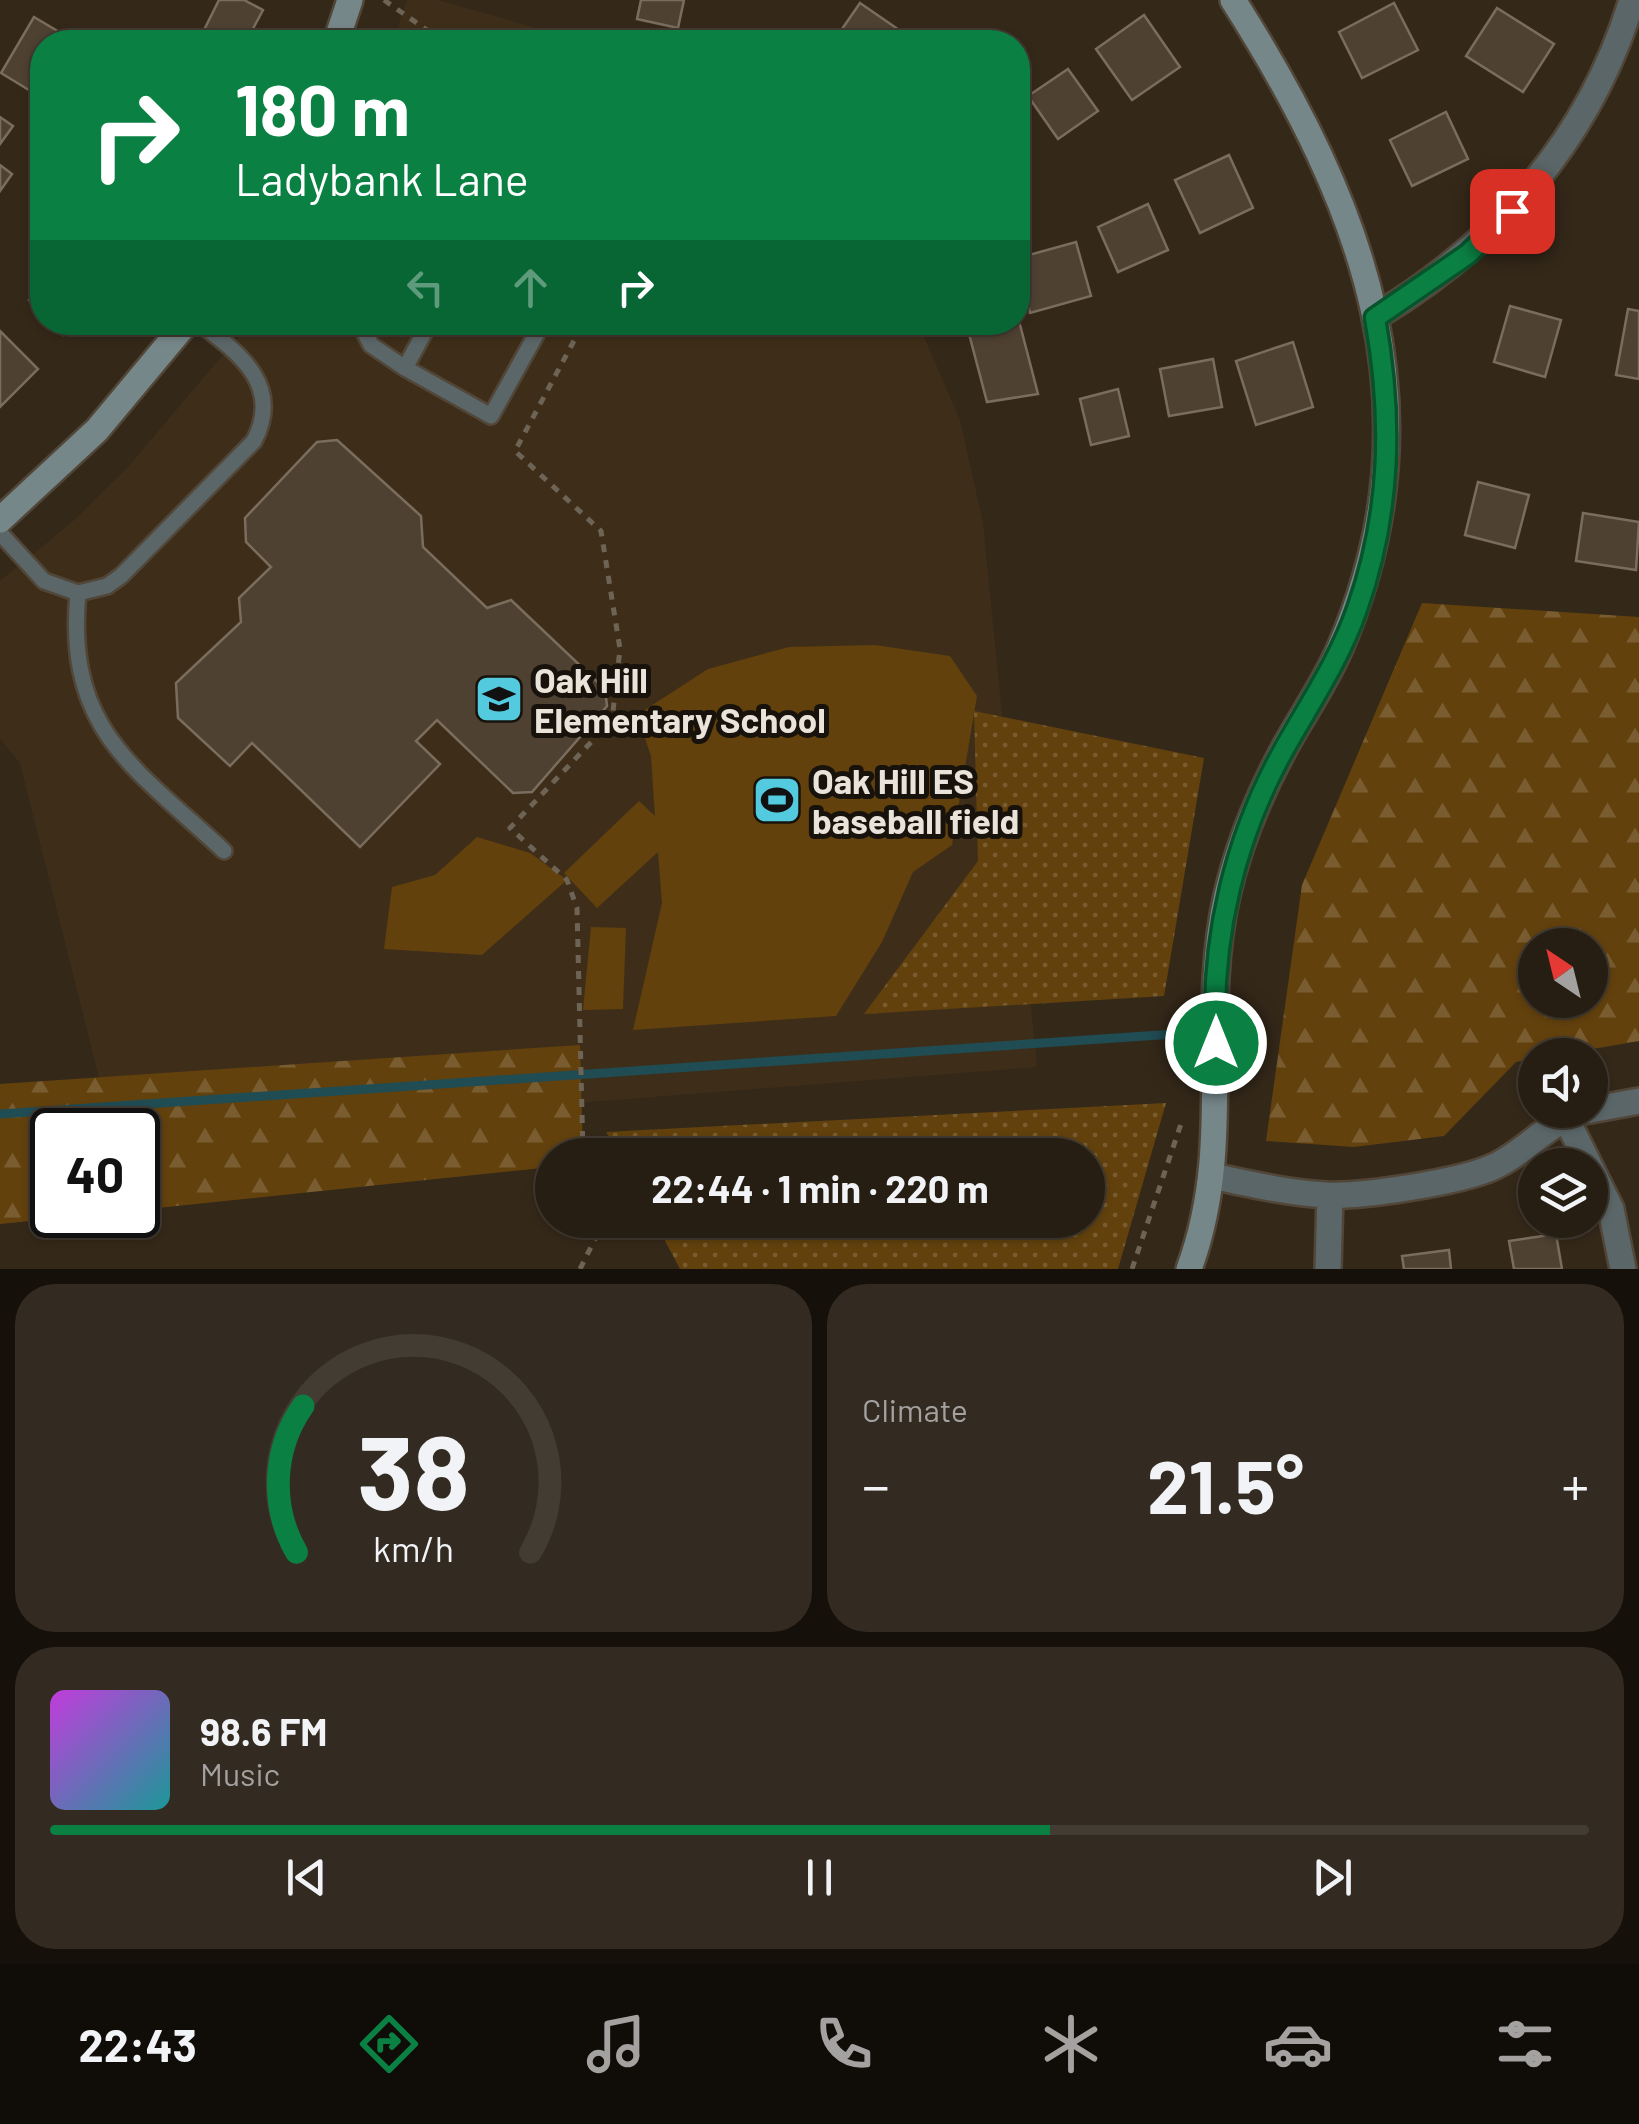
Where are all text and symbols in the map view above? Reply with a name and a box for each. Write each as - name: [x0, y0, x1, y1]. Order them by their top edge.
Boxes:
- text: 180 m: [235, 66, 410, 150]
- icon: right: [70, 70, 200, 200]
- text: Ladybank Lane: [235, 151, 529, 205]
- pin: [1470, 169, 1555, 254]
- icon: arrive: [1485, 184, 1540, 239]
- icon: left: [398, 260, 453, 315]
- icon: ahead: [503, 260, 558, 315]
- icon: right: [608, 260, 663, 315]
- place label: Oak Hill Elementary School: [534, 658, 826, 740]
- school or university icon: Oak Hill Elementary School: [473, 673, 525, 725]
- place label: Oak Hill ES baseball field: [812, 759, 1019, 841]
- sports icon: Oak Hill ES baseball field: [751, 774, 803, 826]
- north arrow: [1518, 928, 1608, 1018]
- map controls: [1518, 928, 1608, 1238]
- position arrow: [1164, 991, 1268, 1095]
- button: sound: [1518, 1038, 1608, 1128]
- speed limit sign: 40: [30, 1108, 160, 1238]
- button: layers: [1518, 1148, 1608, 1238]
- text: 22:44 · 1 min · 220 m: [651, 1165, 989, 1211]
- text: Climate: [862, 1390, 968, 1428]
- text: 38: [357, 1406, 470, 1531]
- text: 21.5°: [1147, 1439, 1304, 1529]
- text: −: [862, 1451, 890, 1517]
- text: +: [1561, 1451, 1589, 1517]
- text: km/h: [373, 1526, 454, 1569]
- text: 98.6 FM: [200, 1708, 327, 1754]
- text: Music: [200, 1754, 280, 1792]
- icon: previous: [279, 1850, 334, 1905]
- icon: pause: [792, 1850, 847, 1905]
- icon: next: [1305, 1850, 1360, 1905]
- icon: directions: [354, 2009, 424, 2079]
- icon: music: [581, 2009, 651, 2079]
- icon: phone: [809, 2009, 879, 2079]
- icon: climate: [1036, 2009, 1106, 2079]
- icon: car: [1263, 2009, 1333, 2079]
- icon: filters: [1490, 2009, 1560, 2079]
- text: 22:43: [79, 2017, 197, 2071]

